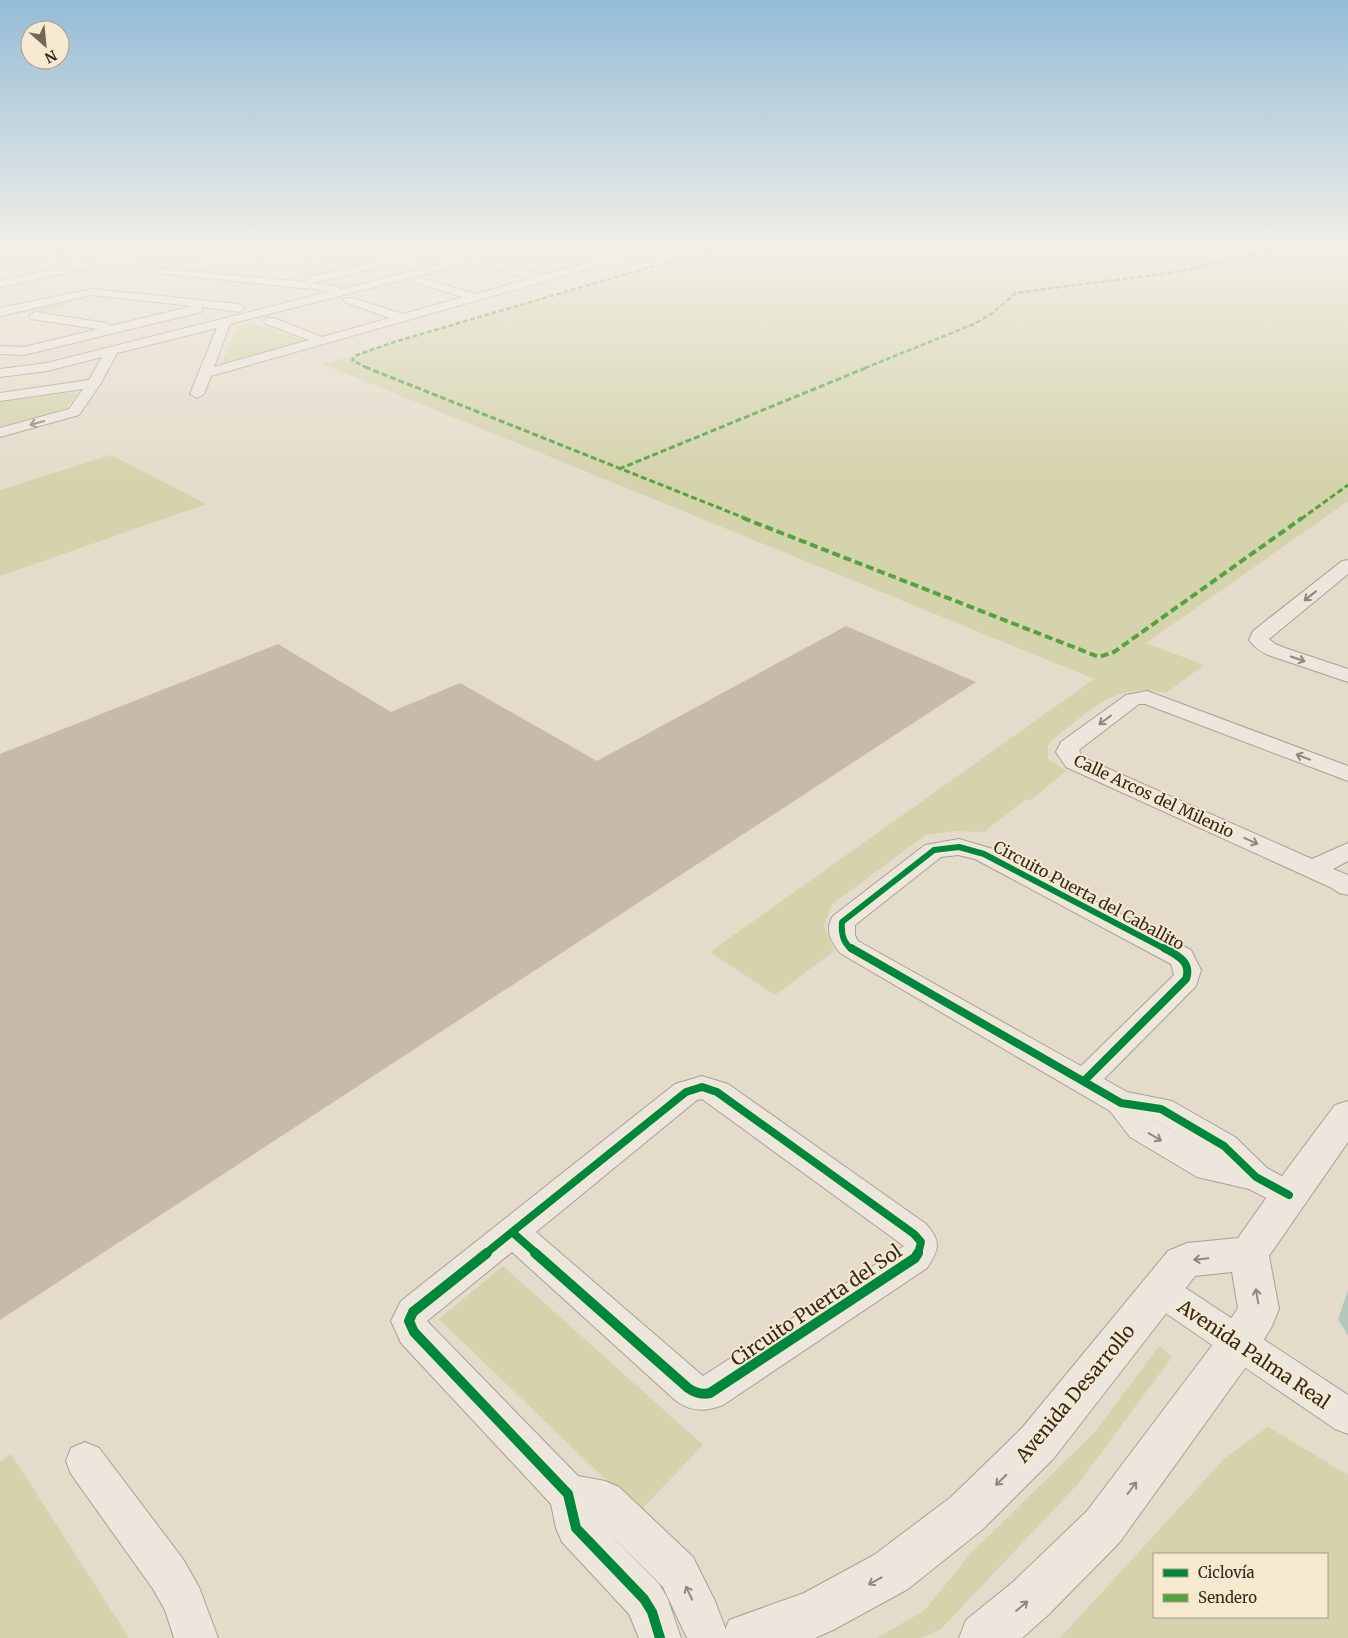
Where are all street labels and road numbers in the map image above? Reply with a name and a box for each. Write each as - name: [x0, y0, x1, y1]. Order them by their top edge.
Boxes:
- street label: Calle Arcos del Milenio: [1071, 750, 1237, 842]
- street label: Circuito Puerta del Caballito: [990, 836, 1188, 954]
- street label: Circuito Puerta del Sol: [726, 1239, 906, 1371]
- street label: Avenida Palma Real: [1172, 1294, 1335, 1414]
- street label: Avenida Desarrollo: [1010, 1319, 1140, 1468]

